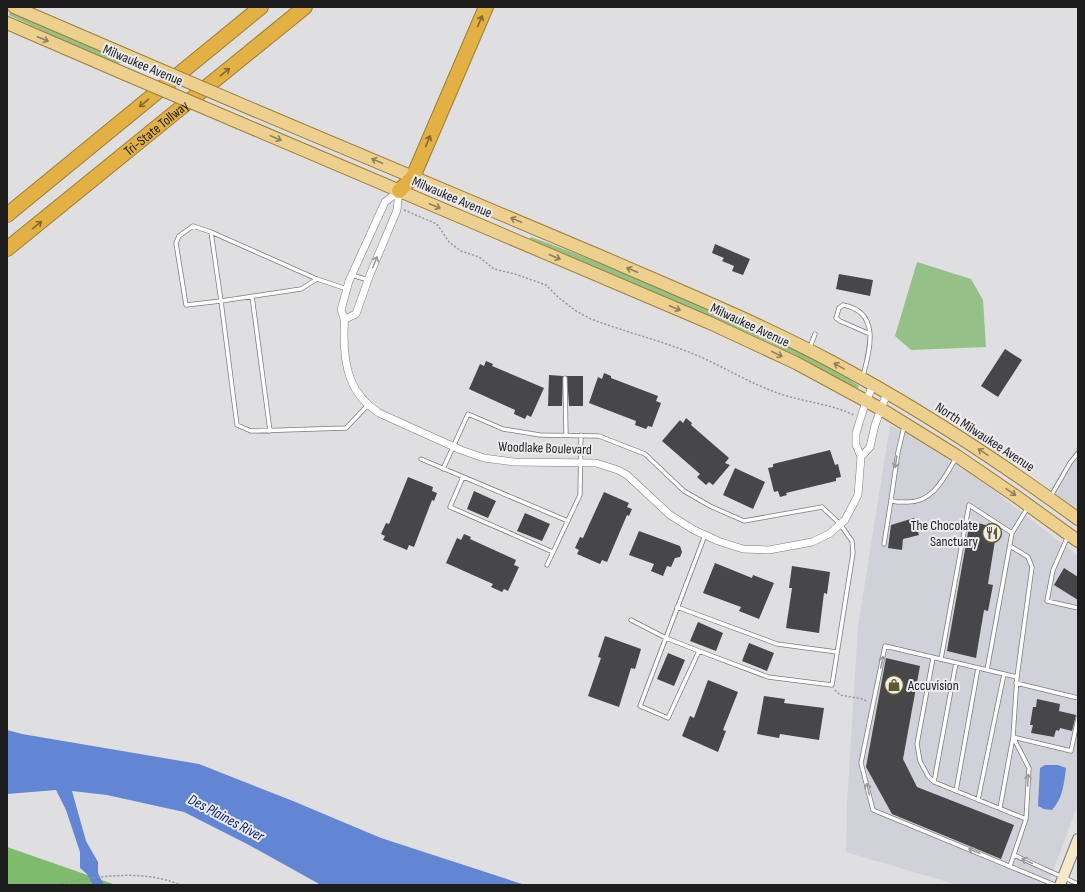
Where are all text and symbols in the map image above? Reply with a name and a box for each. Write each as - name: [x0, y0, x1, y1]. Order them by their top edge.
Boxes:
- one-way arrow: [476, 16, 484, 28]
- one-way arrow: [36, 36, 48, 43]
- street label: Milwaukee Avenue: [100, 41, 186, 89]
- one-way arrow: [220, 68, 231, 77]
- street label: Tri-State Tollway: [120, 96, 192, 159]
- one-way arrow: [138, 98, 149, 107]
- one-way arrow: [269, 135, 281, 142]
- one-way arrow: [425, 135, 432, 147]
- one-way arrow: [371, 157, 383, 165]
- street label: Milwaukee Avenue: [409, 173, 495, 221]
- one-way arrow: [429, 203, 441, 210]
- one-way arrow: [510, 216, 522, 224]
- one-way arrow: [32, 220, 43, 229]
- one-way arrow: [549, 253, 561, 261]
- one-way arrow: [372, 257, 379, 269]
- one-way arrow: [626, 266, 638, 273]
- street label: Milwaukee Avenue: [708, 299, 792, 351]
- one-way arrow: [668, 305, 680, 312]
- one-way arrow: [771, 351, 783, 358]
- one-way arrow: [833, 362, 845, 369]
- street label: North Milwaukee Avenue: [932, 399, 1038, 475]
- street label: Woodlake Boulevard: [498, 438, 592, 458]
- one-way arrow: [978, 448, 989, 456]
- one-way arrow: [892, 455, 900, 468]
- one-way arrow: [1005, 488, 1016, 496]
- place label: The Chocolate Sanctuary: [911, 517, 979, 550]
- restaurant icon: The Chocolate Sanctuary: [981, 522, 1003, 544]
- one-way arrow: [879, 656, 887, 669]
- shop icon: Accuvision: [883, 674, 905, 696]
- place label: Accuvision: [907, 677, 959, 694]
- one-way arrow: [1025, 774, 1032, 787]
- one-way arrow: [864, 783, 871, 796]
- water label: Des Plaines River: [185, 790, 268, 846]
- one-way arrow: [968, 847, 980, 855]
- one-way arrow: [1021, 857, 1033, 864]

